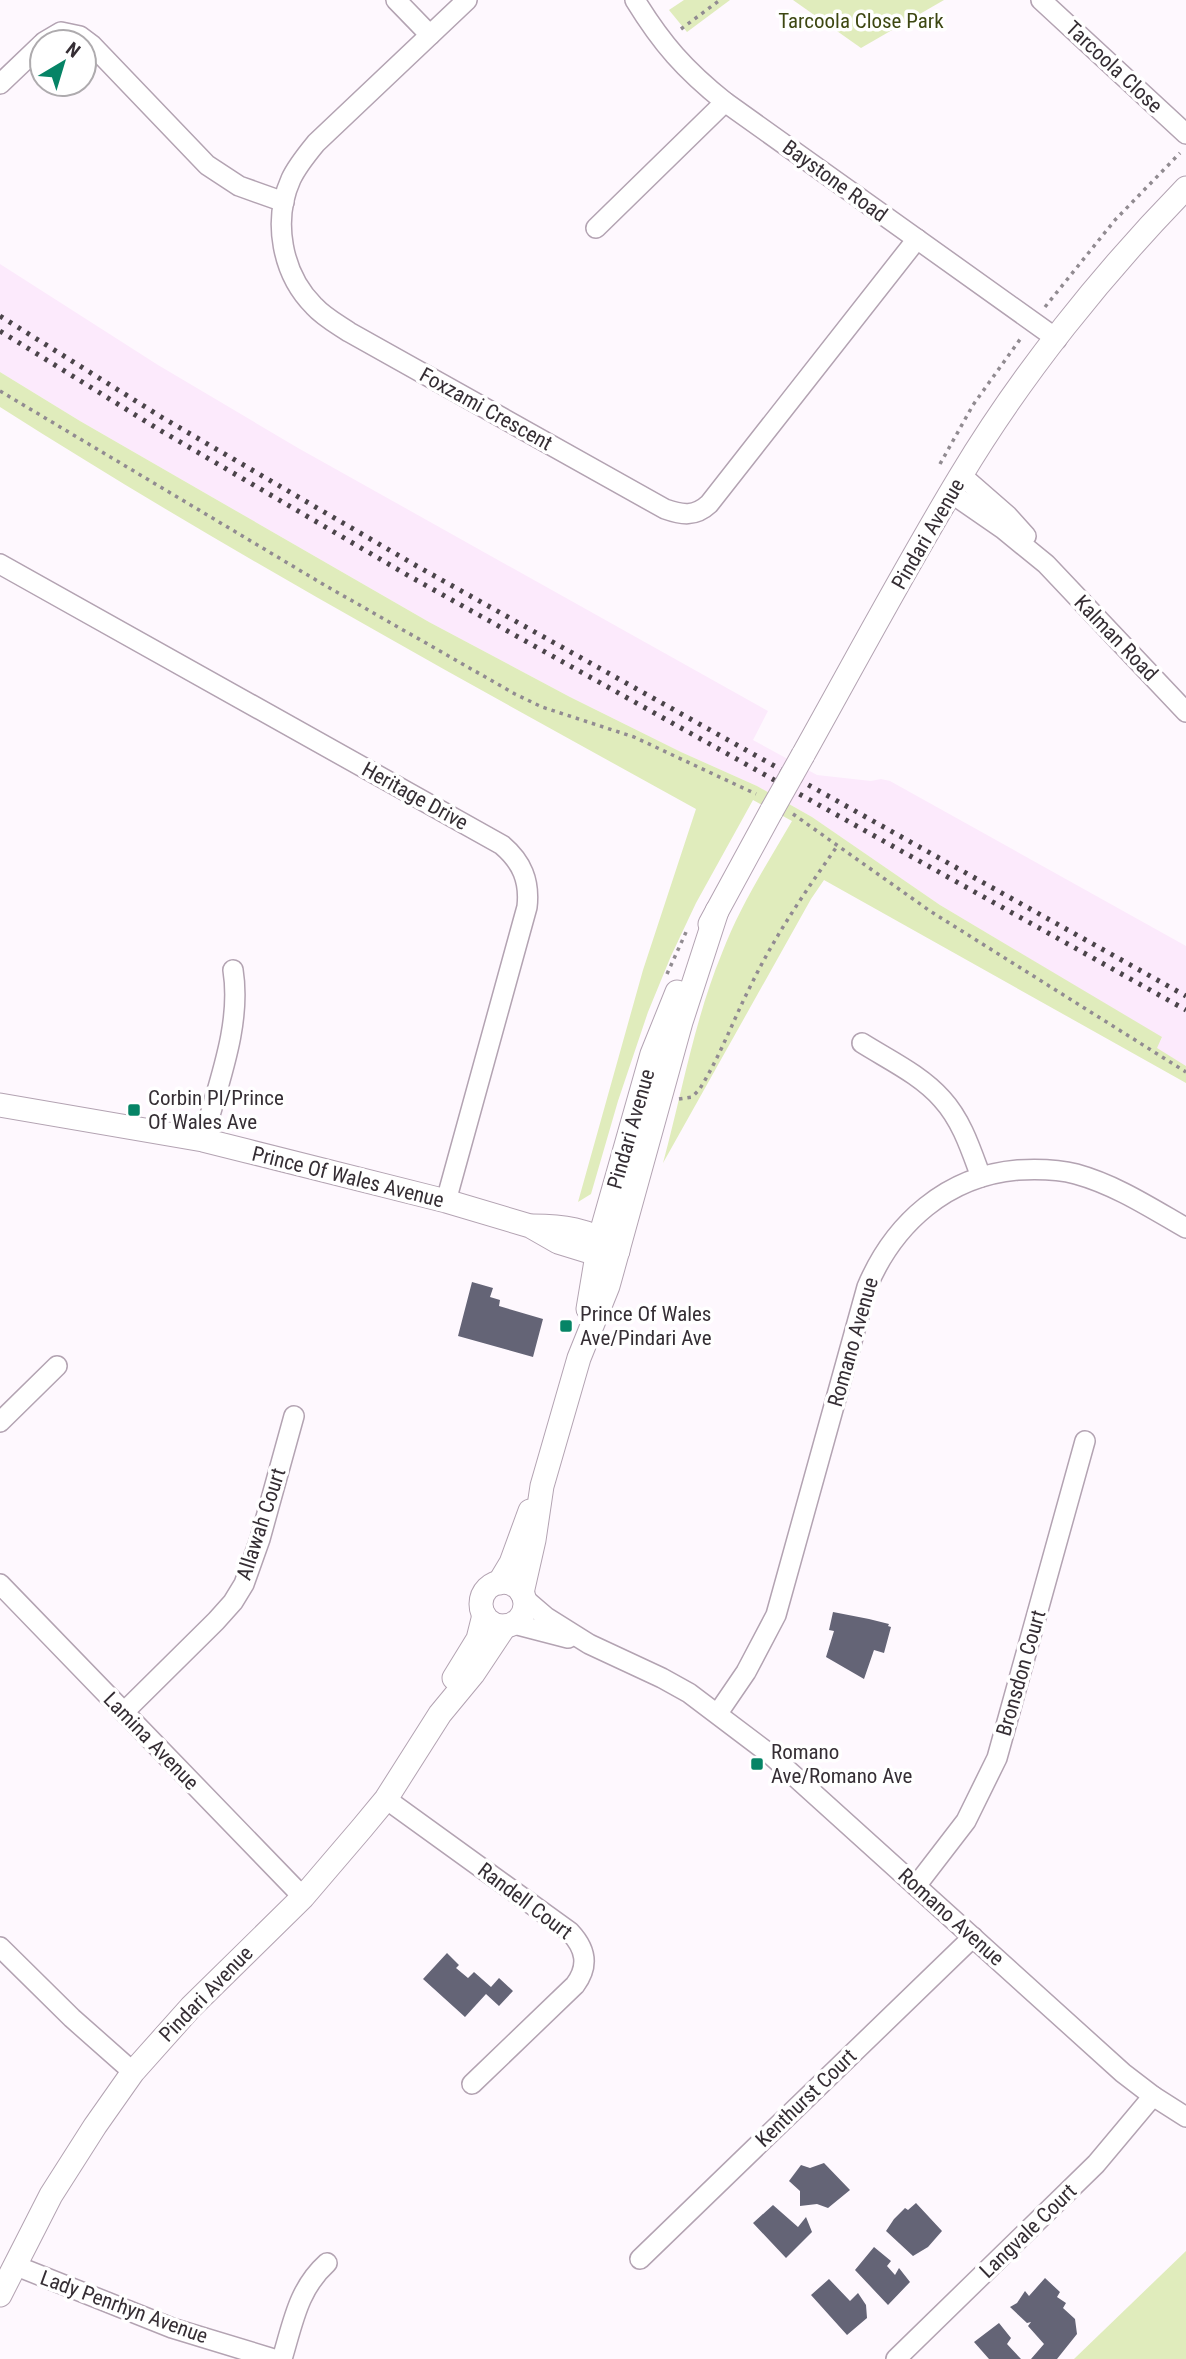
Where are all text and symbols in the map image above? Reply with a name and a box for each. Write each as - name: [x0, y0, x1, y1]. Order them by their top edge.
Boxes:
- park label: Tarcoola Close Park: [778, 9, 944, 33]
- street label: Tarcoola Close: [1061, 16, 1167, 118]
- north arrow: [28, 28, 98, 98]
- text: N: [61, 37, 85, 63]
- street label: Baystone Road: [778, 135, 892, 227]
- street label: Foxzami Crescent: [416, 363, 556, 455]
- street label: Pindari Avenue: [887, 474, 969, 594]
- street label: Kalman Road: [1069, 590, 1163, 686]
- street label: Heritage Drive: [358, 757, 472, 835]
- street label: Pindari Avenue: [602, 1066, 660, 1192]
- place label: Corbin Pl/Prince Of Wales Ave: [148, 1086, 284, 1134]
- marker: Corbin Pl/Prince Of Wales Ave: [126, 1102, 142, 1118]
- street label: Prince Of Wales Avenue: [250, 1142, 446, 1212]
- street label: Romano Avenue: [823, 1274, 883, 1409]
- place label: Prince Of Wales Ave/Pindari Ave: [580, 1302, 712, 1350]
- marker: Prince Of Wales Ave/Pindari Ave: [558, 1318, 574, 1334]
- street label: Allawah Court: [232, 1465, 290, 1583]
- street label: Bronsdon Court: [992, 1607, 1050, 1739]
- street label: Lamina Avenue: [99, 1687, 204, 1795]
- place label: Romano Ave/Romano Ave: [771, 1740, 913, 1788]
- marker: Romano Ave/Romano Ave: [749, 1756, 765, 1772]
- street label: Randell Court: [473, 1858, 577, 1944]
- street label: Romano Avenue: [893, 1863, 1009, 1971]
- street label: Pindari Avenue: [154, 1941, 258, 2047]
- street label: Kenthurst Court: [751, 2044, 861, 2152]
- street label: Langvale Court: [975, 2179, 1081, 2283]
- street label: Lady Penrhyn Avenue: [37, 2266, 211, 2348]

